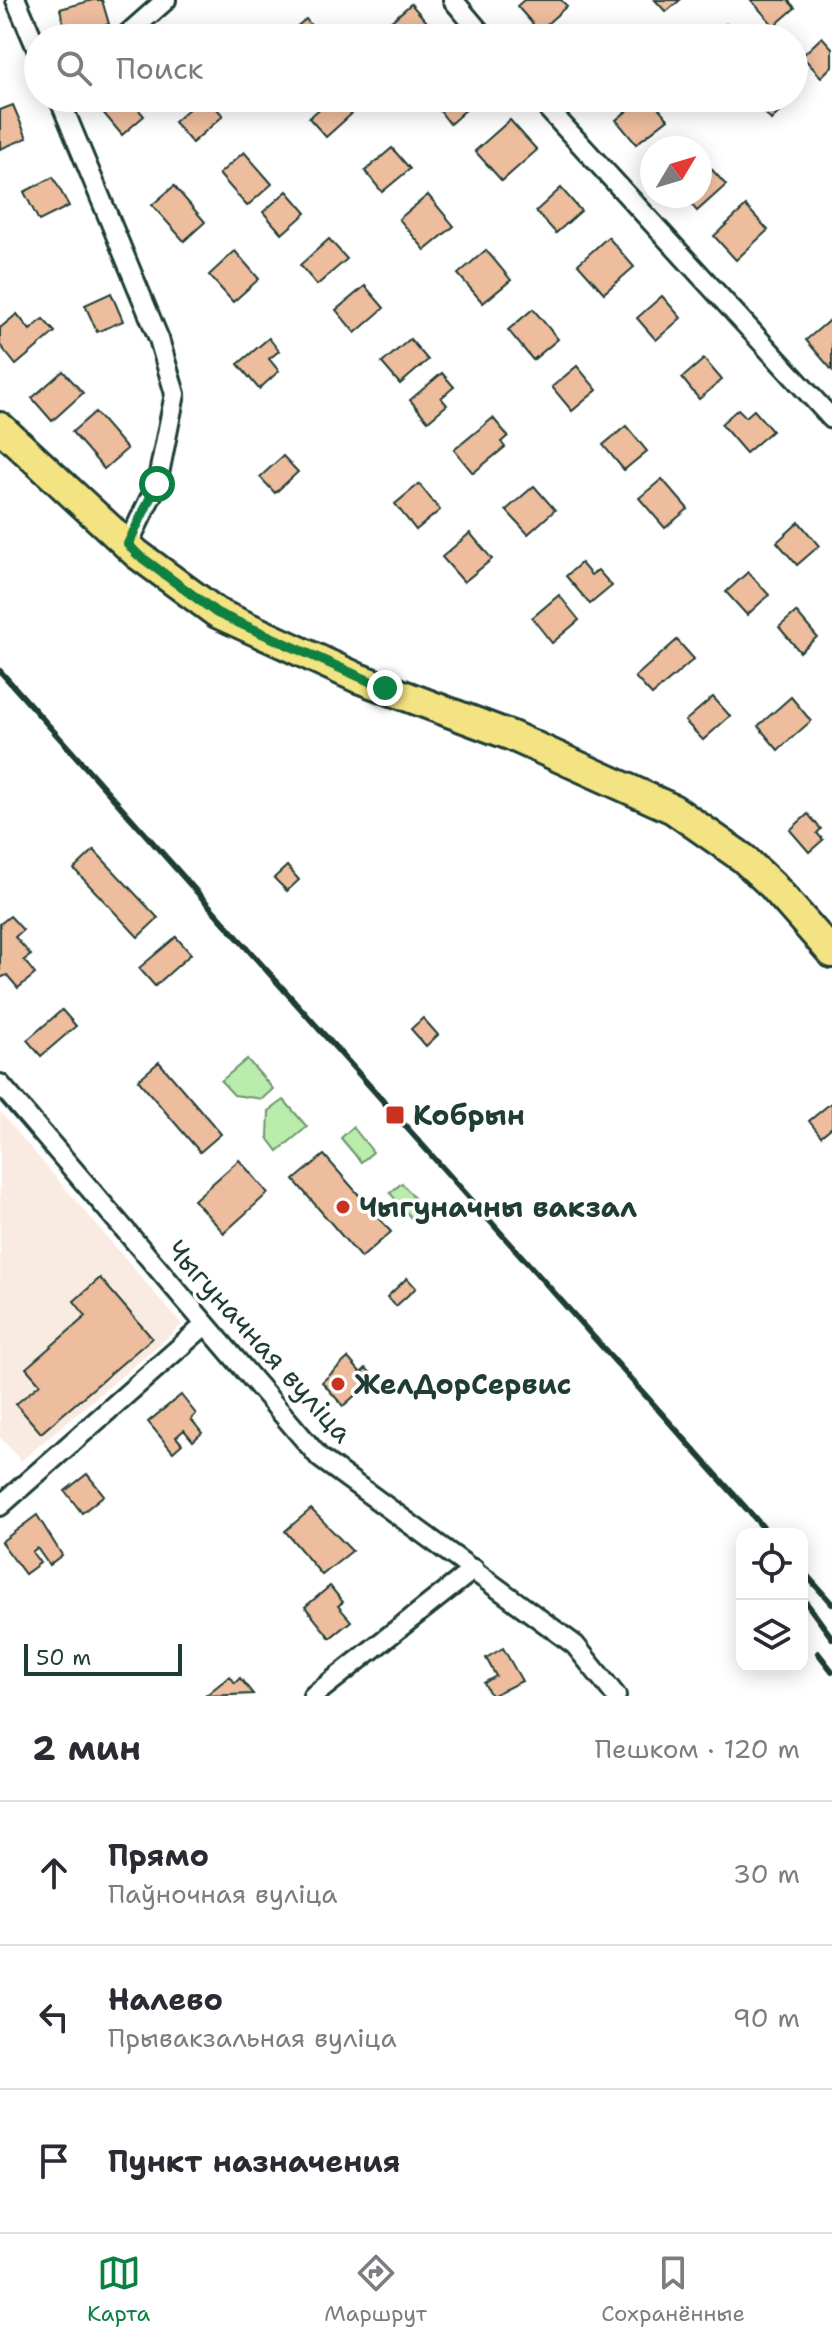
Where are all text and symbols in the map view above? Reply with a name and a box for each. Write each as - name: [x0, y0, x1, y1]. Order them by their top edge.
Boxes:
- search box: [24, 24, 808, 112]
- icon: search: [52, 46, 96, 90]
- text: Поиск: [116, 48, 204, 89]
- north arrow: [640, 136, 712, 208]
- route start: [139, 466, 175, 502]
- route end: [367, 670, 403, 706]
- place label: Кобрын: [413, 1096, 525, 1134]
- marker: Кобрын: [384, 1104, 406, 1126]
- place label: Чыгуначны вакзал: [359, 1188, 637, 1226]
- marker: Чыгуначны вакзал: [334, 1198, 352, 1216]
- street label: Чыгуначная вуліца: [159, 1231, 361, 1451]
- place label: ЖелДорСервис: [354, 1365, 572, 1403]
- marker: ЖелДорСервис: [329, 1375, 347, 1393]
- map controls: [736, 1528, 808, 1672]
- button: locate: [736, 1528, 808, 1600]
- button: layers: [736, 1600, 808, 1672]
- scale bar: [24, 1640, 182, 1676]
- text: 50 m: [36, 1643, 91, 1672]
- text: 2 мин: [32, 1725, 141, 1771]
- text: Пешком · 120 m: [595, 1731, 800, 1766]
- text: Прямо: [108, 1835, 209, 1876]
- icon: ahead: [32, 1851, 76, 1895]
- text: 30 m: [733, 1856, 800, 1891]
- text: Паўночная вуліца: [108, 1876, 337, 1911]
- text: Налево: [108, 1979, 223, 2020]
- icon: left: [32, 1995, 76, 2039]
- text: 90 m: [733, 2000, 800, 2035]
- text: Прывакзальная вуліца: [108, 2020, 397, 2055]
- icon: arrive: [32, 2139, 76, 2183]
- text: Пункт назначения: [108, 2141, 400, 2182]
- tab: Карта: [87, 2251, 150, 2328]
- tab: Маршрут: [324, 2251, 427, 2328]
- tab: Сохранённые: [601, 2251, 745, 2328]

